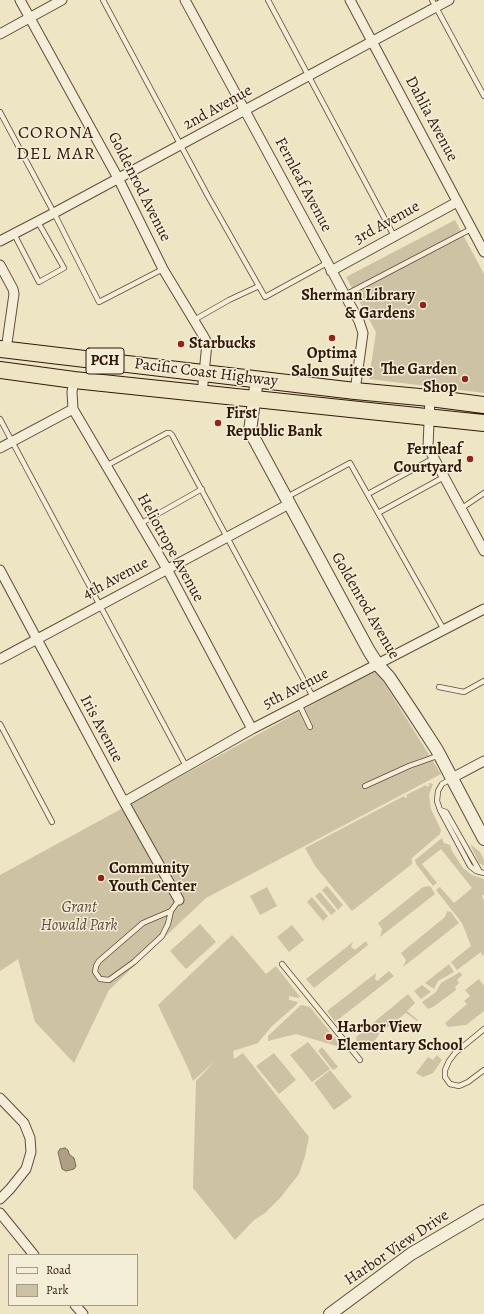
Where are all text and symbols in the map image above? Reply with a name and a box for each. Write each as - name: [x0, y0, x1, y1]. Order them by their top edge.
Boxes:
- street label: Dahlia Avenue: [400, 73, 462, 165]
- street label: 2nd Avenue: [180, 81, 256, 135]
- district label: CORONA DEL MAR: [16, 123, 96, 166]
- street label: Goldenrod Avenue: [103, 129, 175, 245]
- street label: Fernleaf Avenue: [270, 135, 336, 235]
- street label: 3rd Avenue: [351, 197, 423, 249]
- place label: Sherman Library & Gardens: [301, 286, 415, 324]
- marker: Sherman Library & Gardens: [418, 300, 428, 310]
- marker: Optima Salon Suites: [327, 333, 337, 343]
- place label: Starbucks: [189, 334, 256, 354]
- marker: Starbucks: [176, 339, 186, 349]
- place label: Optima Salon Suites: [291, 344, 373, 382]
- road number: PCH: [86, 348, 124, 374]
- street label: Pacific Coast Highway: [133, 355, 279, 391]
- place label: The Garden Shop: [381, 360, 457, 398]
- marker: The Garden Shop: [460, 374, 470, 384]
- place label: First Republic Bank: [226, 404, 322, 442]
- marker: First Republic Bank: [213, 418, 223, 428]
- place label: Fernleaf Courtyard: [394, 440, 462, 478]
- marker: Fernleaf Courtyard: [465, 454, 475, 464]
- street label: Heliotrope Avenue: [132, 490, 208, 606]
- street label: Goldenrod Avenue: [327, 549, 403, 663]
- street label: 4th Avenue: [80, 554, 152, 604]
- street label: 5th Avenue: [260, 664, 332, 714]
- street label: Iris Avenue: [75, 692, 127, 766]
- place label: Community Youth Center: [109, 859, 197, 897]
- marker: Community Youth Center: [96, 873, 106, 883]
- park label: Grant Howald Park: [41, 898, 117, 936]
- place label: Harbor View Elementary School: [337, 1018, 463, 1056]
- marker: Harbor View Elementary School: [324, 1032, 334, 1042]
- street label: Harbor View Drive: [341, 1206, 453, 1290]
- legend: [8, 1254, 138, 1306]
- text: Road: [46, 1262, 71, 1278]
- text: Park: [46, 1282, 69, 1298]

